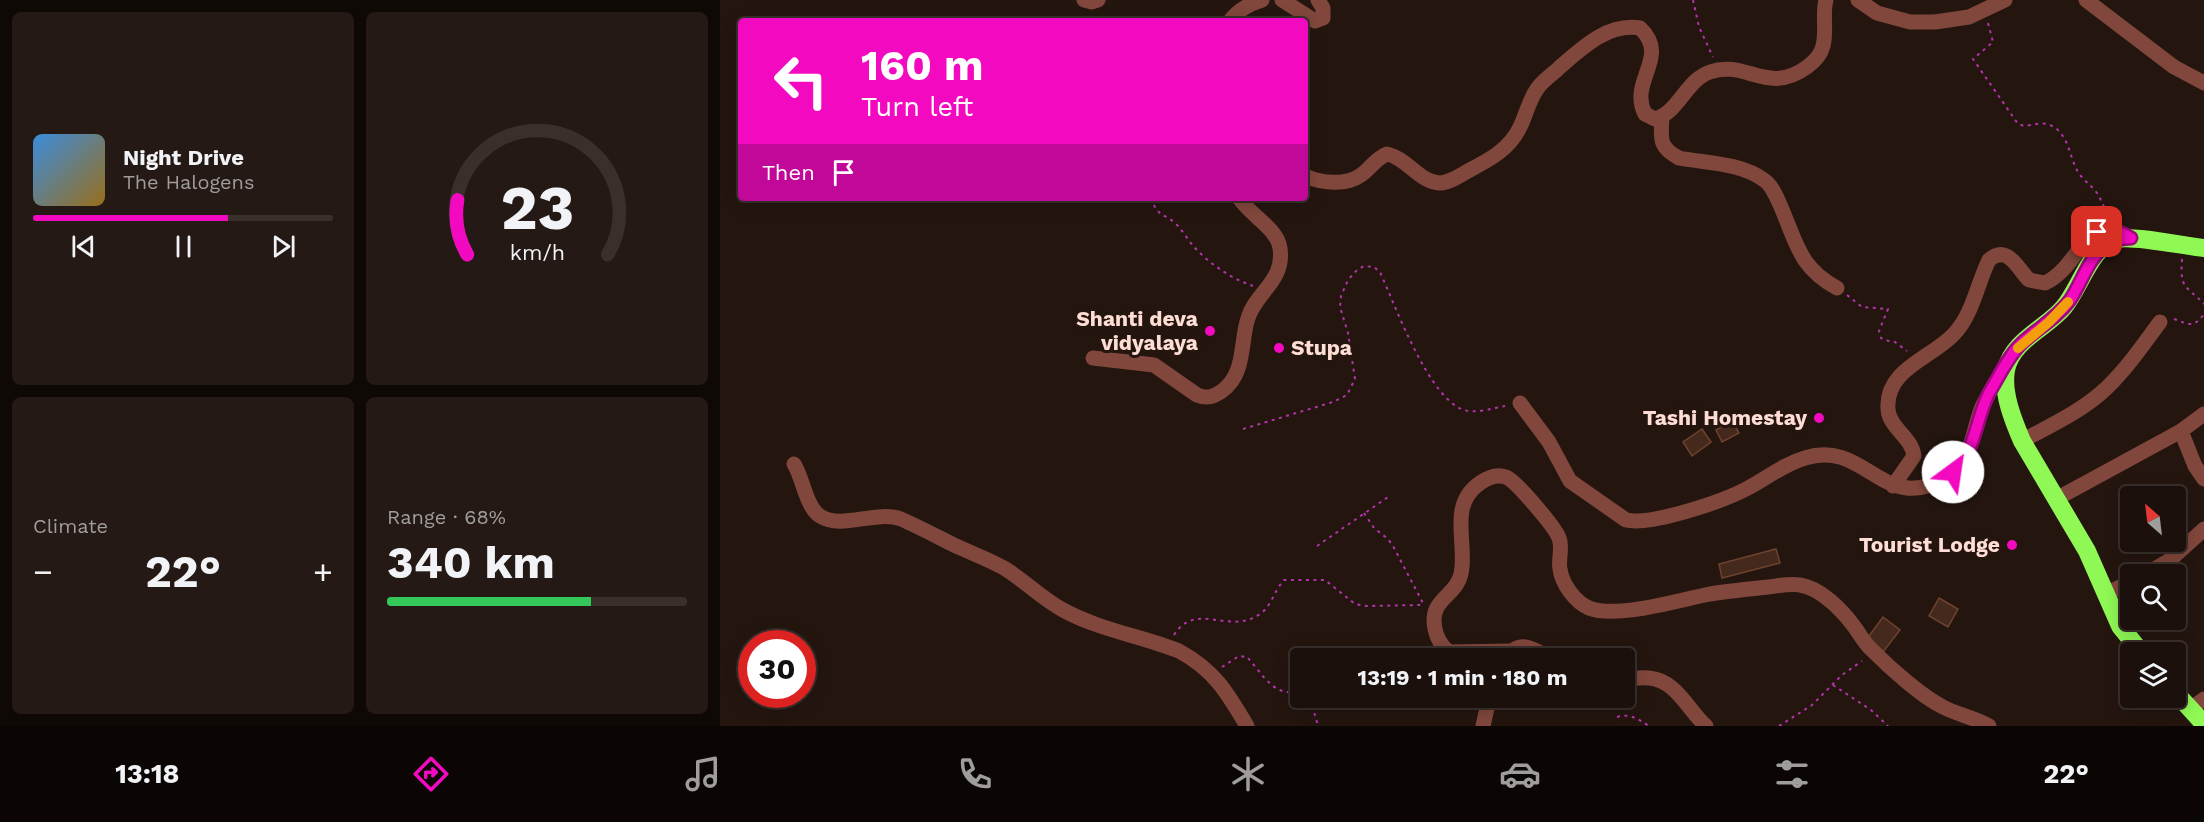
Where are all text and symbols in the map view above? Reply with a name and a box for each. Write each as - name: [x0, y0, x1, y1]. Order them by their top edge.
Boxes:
- text: 160 m: [861, 41, 984, 90]
- icon: left: [762, 42, 840, 120]
- text: Turn left: [861, 91, 973, 123]
- text: Night Drive: [123, 145, 244, 170]
- icon: arrive: [827, 156, 860, 189]
- text: Then: [762, 160, 815, 185]
- text: The Halogens: [123, 170, 255, 194]
- text: 23: [500, 172, 574, 245]
- pin: [2071, 206, 2122, 257]
- icon: arrive: [2080, 215, 2113, 248]
- icon: previous: [67, 230, 100, 263]
- icon: pause: [167, 230, 200, 263]
- icon: next: [267, 230, 300, 263]
- text: km/h: [509, 241, 565, 266]
- place label: Shanti deva vidyalaya: [1076, 306, 1199, 355]
- marker: Shanti deva vidyalaya: [1203, 324, 1217, 338]
- place label: Stupa: [1291, 335, 1353, 360]
- marker: Stupa: [1272, 341, 1286, 355]
- place label: Tashi Homestay: [1643, 405, 1807, 430]
- marker: Tashi Homestay: [1812, 411, 1826, 425]
- position arrow: [1921, 440, 1985, 504]
- north arrow: [2120, 486, 2186, 552]
- map controls: [2120, 486, 2186, 708]
- text: Range · 68%: [387, 505, 506, 529]
- text: Climate: [33, 514, 108, 538]
- place label: Tourist Lodge: [1859, 532, 2000, 557]
- text: 340 km: [387, 536, 555, 589]
- marker: Tourist Lodge: [2005, 538, 2019, 552]
- text: 22°: [145, 545, 221, 598]
- text: −: [33, 552, 53, 591]
- text: +: [313, 552, 333, 591]
- button: search: [2120, 564, 2186, 630]
- speed limit sign: 30: [738, 630, 816, 708]
- button: layers: [2120, 642, 2186, 708]
- text: 13:19 · 1 min · 180 m: [1357, 665, 1568, 690]
- icon: directions: [410, 753, 452, 795]
- icon: music: [682, 753, 724, 795]
- icon: phone: [954, 753, 996, 795]
- icon: climate: [1227, 753, 1269, 795]
- icon: car: [1499, 753, 1541, 795]
- icon: filters: [1771, 753, 1813, 795]
- text: 13:18: [115, 758, 180, 790]
- text: 22°: [2043, 758, 2089, 790]

